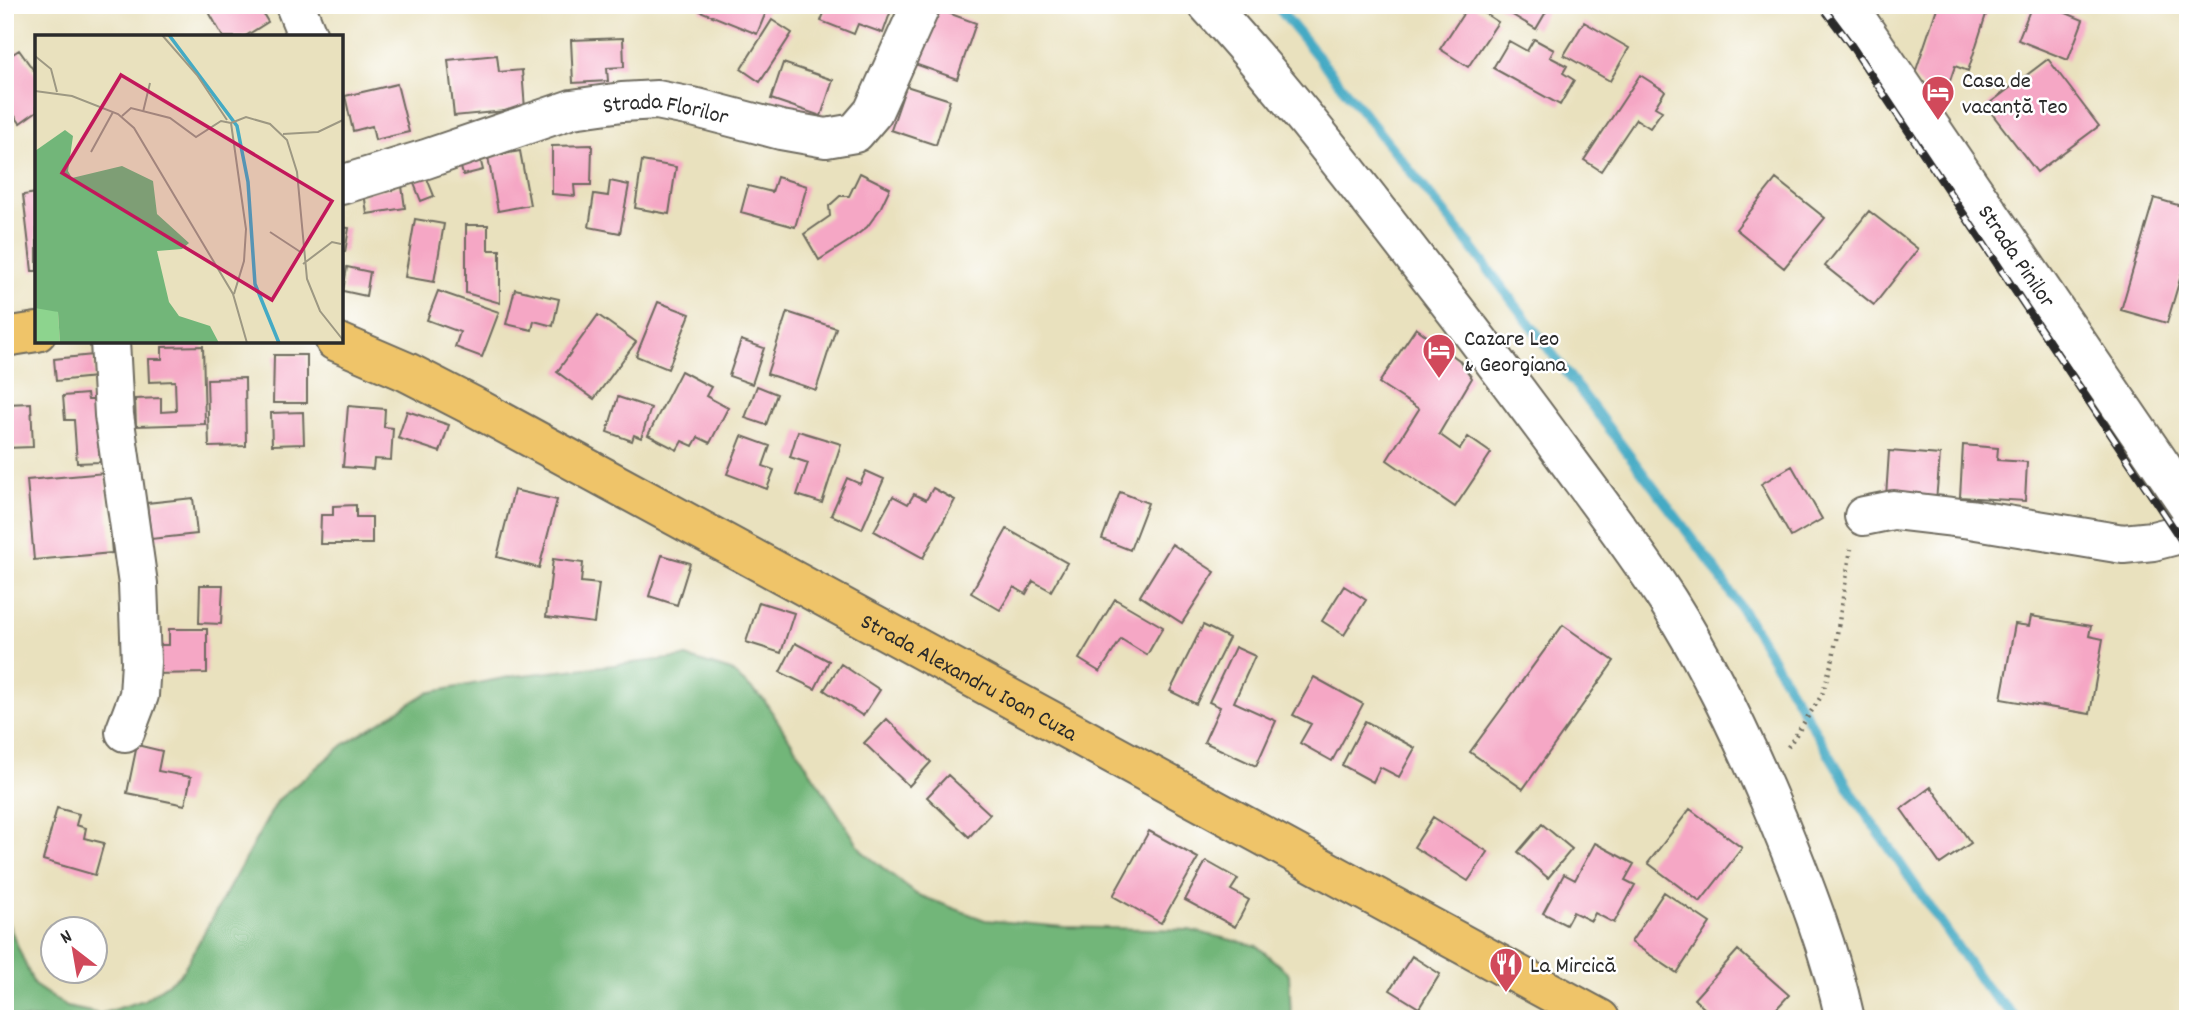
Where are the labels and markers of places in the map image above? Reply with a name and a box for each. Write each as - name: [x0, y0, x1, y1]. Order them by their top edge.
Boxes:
- place label: Casa de vacanță Teo: [1962, 66, 2068, 125]
- hotel icon: Casa de vacanță Teo: [1919, 73, 1957, 122]
- place label: Cazare Leo & Georgiana: [1464, 324, 1568, 383]
- hotel icon: Cazare Leo & Georgiana: [1420, 331, 1458, 380]
- restaurant icon: La Mircică: [1487, 945, 1525, 994]
- place label: La Mircică: [1530, 951, 1616, 984]

